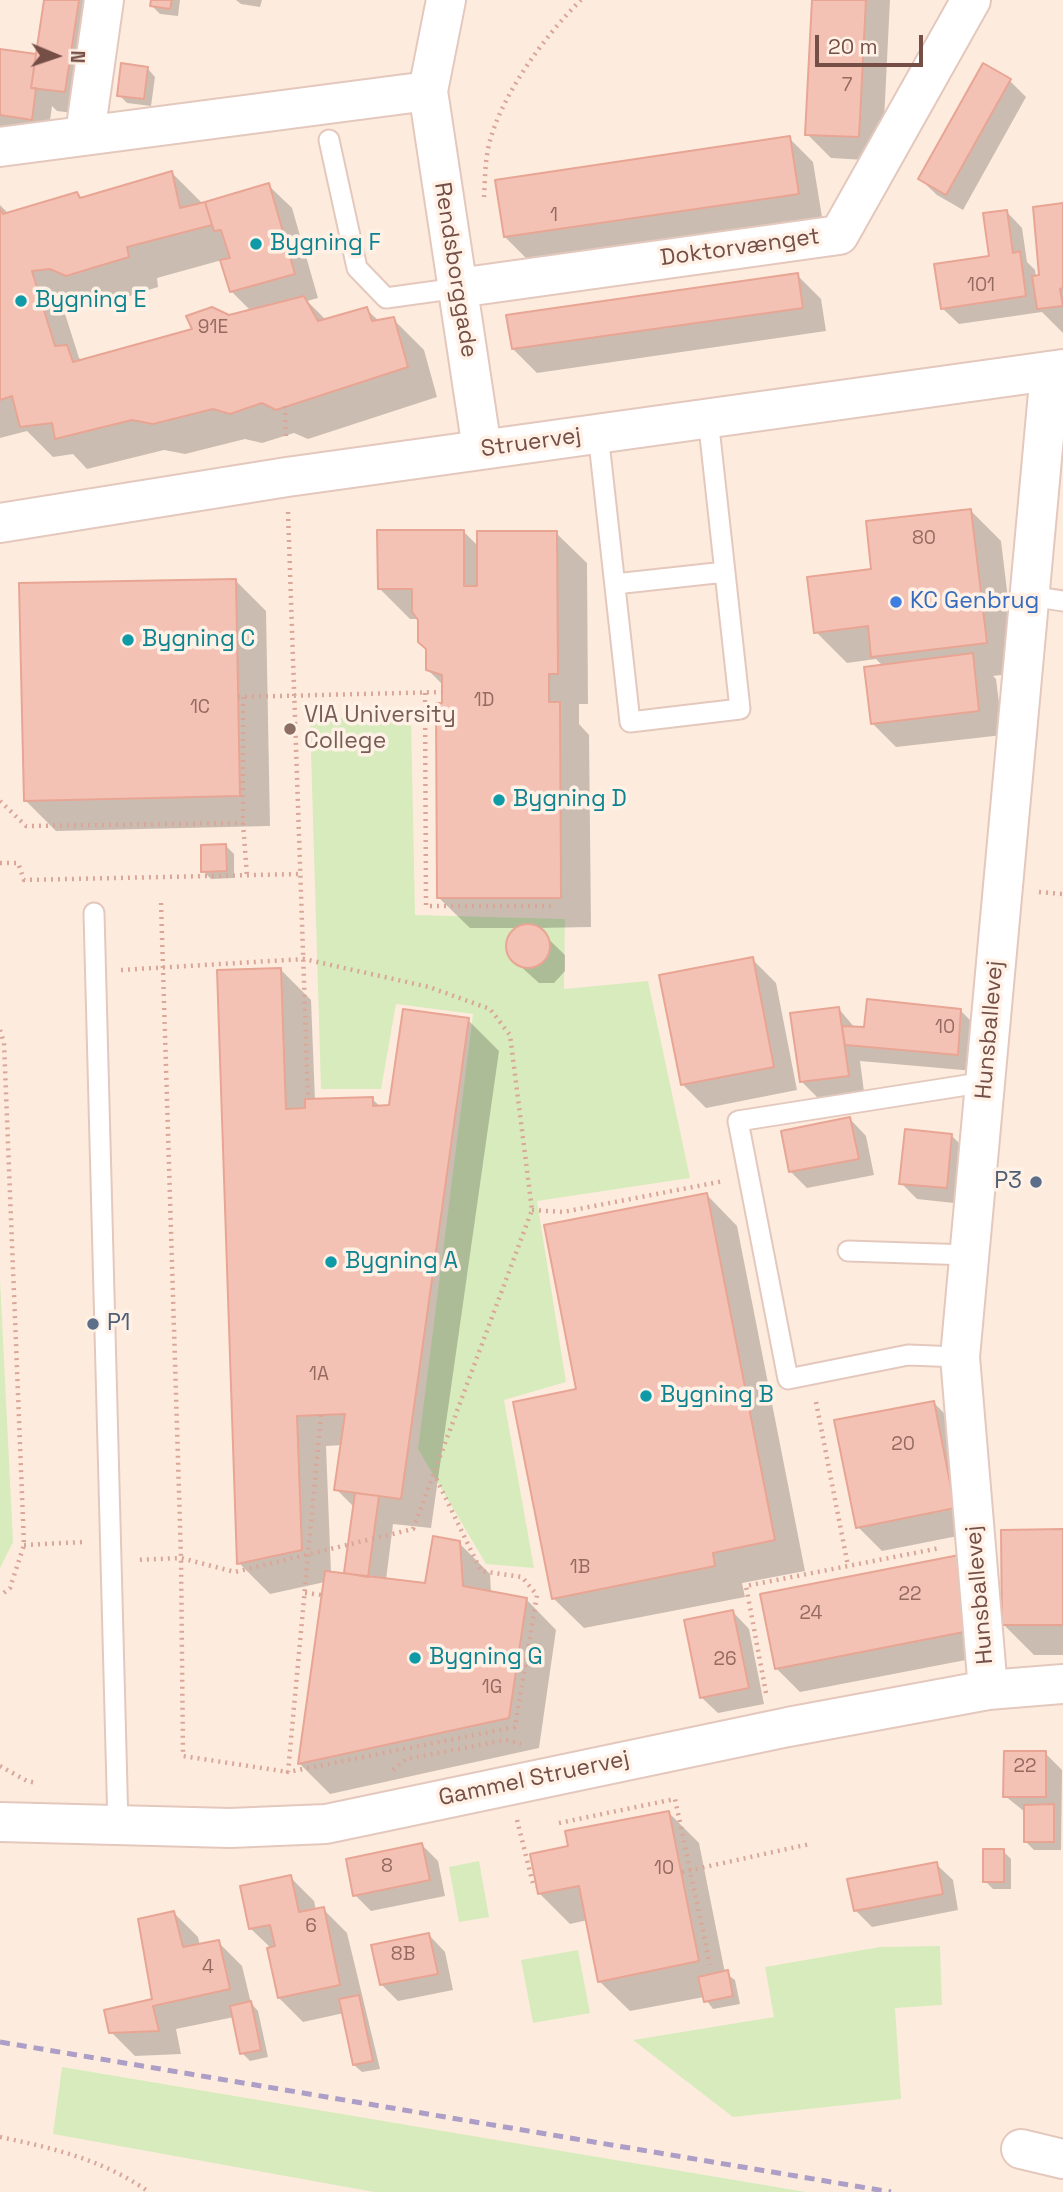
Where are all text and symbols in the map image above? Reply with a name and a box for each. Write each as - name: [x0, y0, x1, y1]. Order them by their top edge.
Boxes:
- north arrow: [21, 21, 91, 91]
- scale bar: [818, 21, 926, 65]
- text: 20 m: [828, 33, 878, 60]
- text: N: [65, 50, 90, 64]
- house number: 7: [842, 75, 852, 97]
- street label: Rendsborggade: [428, 180, 482, 360]
- house number: 1: [550, 205, 558, 227]
- street label: Doktorvænget: [658, 223, 822, 273]
- place label: Bygning F: [270, 230, 381, 258]
- marker: Bygning F: [248, 236, 264, 252]
- house number: 101: [967, 275, 995, 297]
- place label: Bygning E: [35, 287, 147, 315]
- marker: Bygning E: [13, 293, 29, 309]
- house number: 91E: [198, 317, 228, 339]
- street label: Struervej: [479, 422, 583, 464]
- house number: 80: [912, 528, 936, 550]
- place label: KC Genbrug: [910, 588, 1039, 616]
- marker: KC Genbrug: [888, 594, 904, 610]
- place label: Bygning C: [142, 626, 255, 654]
- marker: Bygning C: [120, 632, 136, 648]
- house number: 1D: [474, 690, 494, 712]
- house number: 1C: [190, 697, 210, 719]
- place label: VIA University College: [304, 702, 456, 756]
- marker: VIA University College: [282, 721, 298, 737]
- place label: Bygning D: [513, 786, 627, 814]
- marker: Bygning D: [491, 792, 507, 808]
- street label: Hunsballevej: [970, 960, 1010, 1100]
- house number: 10: [935, 1017, 955, 1039]
- place label: P3: [994, 1168, 1022, 1196]
- marker: P3: [1028, 1174, 1044, 1190]
- place label: Bygning A: [345, 1248, 458, 1276]
- marker: Bygning A: [323, 1254, 339, 1270]
- place label: P1: [107, 1310, 130, 1338]
- marker: P1: [85, 1316, 101, 1332]
- house number: 1A: [309, 1364, 329, 1386]
- place label: Bygning B: [660, 1382, 774, 1410]
- marker: Bygning B: [638, 1388, 654, 1404]
- house number: 20: [891, 1434, 915, 1456]
- street label: Hunsballevej: [960, 1525, 1000, 1665]
- house number: 1B: [570, 1557, 590, 1579]
- house number: 22: [899, 1584, 921, 1606]
- house number: 24: [800, 1603, 822, 1625]
- place label: Bygning G: [429, 1644, 543, 1672]
- house number: 26: [713, 1649, 737, 1671]
- marker: Bygning G: [407, 1650, 423, 1666]
- house number: 1G: [482, 1677, 502, 1699]
- street label: Gammel Struervej: [436, 1745, 632, 1813]
- house number: 22: [1014, 1756, 1036, 1778]
- house number: 8: [381, 1856, 393, 1878]
- house number: 10: [654, 1858, 674, 1880]
- house number: 6: [305, 1916, 317, 1938]
- house number: 8B: [391, 1944, 415, 1966]
- house number: 4: [202, 1957, 214, 1979]

